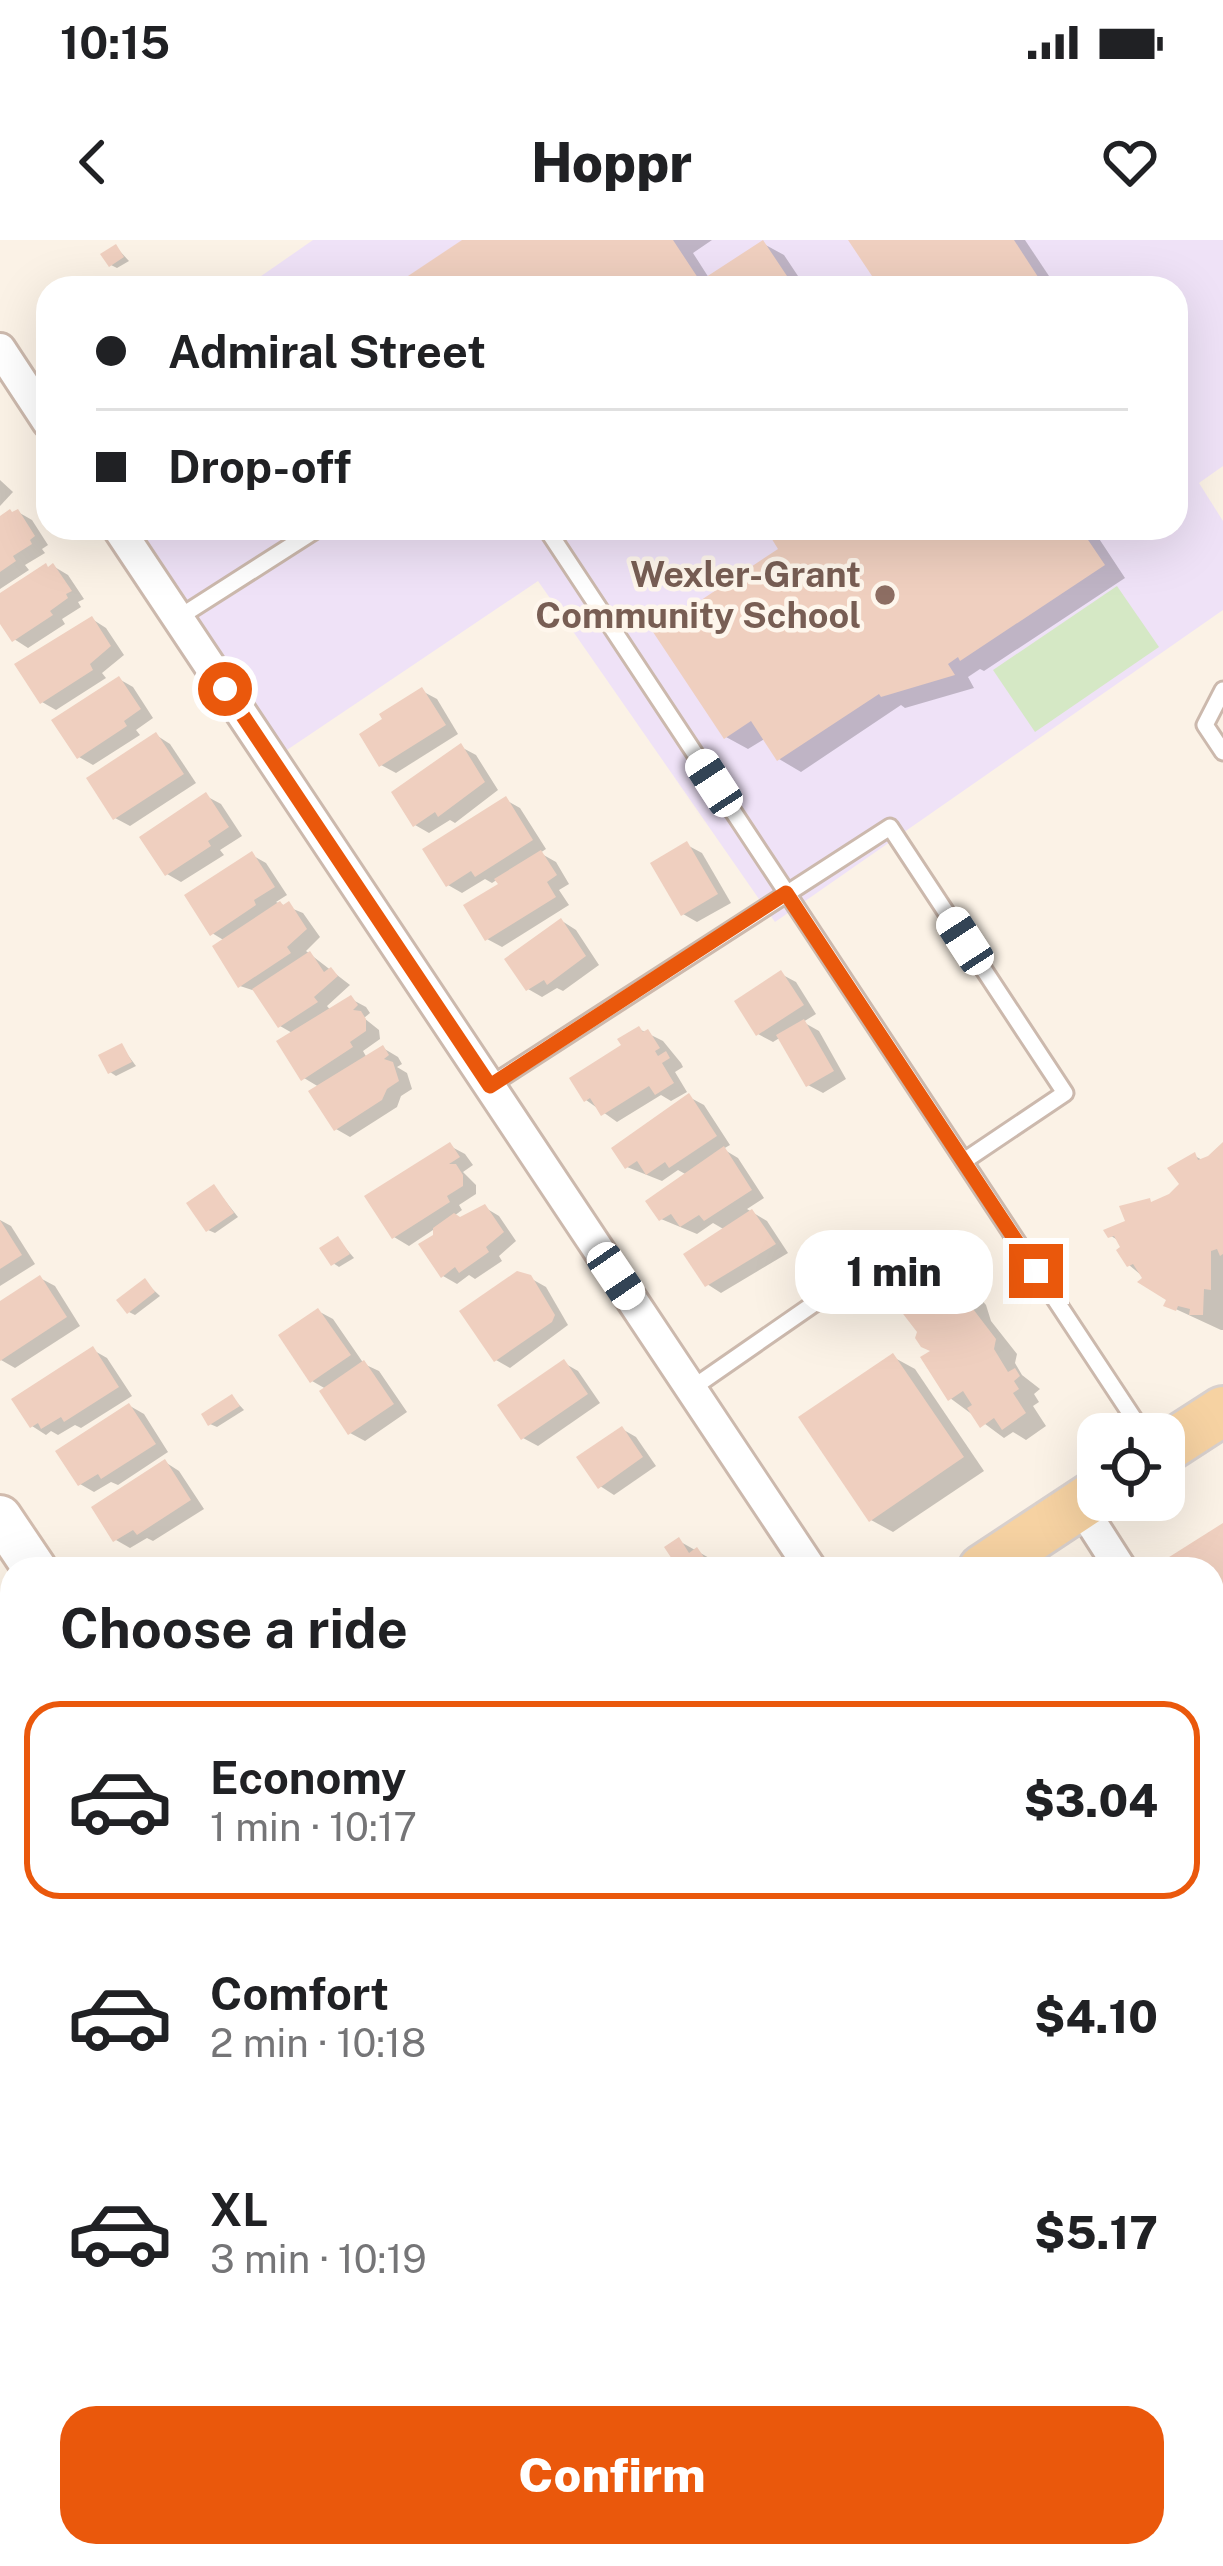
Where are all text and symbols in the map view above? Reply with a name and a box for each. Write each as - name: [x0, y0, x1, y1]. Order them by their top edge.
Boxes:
- text: 10:15: [60, 16, 170, 69]
- icon: back: [60, 129, 126, 195]
- icon: heart: [1097, 129, 1163, 195]
- text: Hoppr: [531, 131, 692, 194]
- text: Admiral Street: [168, 325, 486, 378]
- text: Drop-off: [168, 440, 351, 493]
- place label: Wexler-Grant Community School: [535, 553, 861, 636]
- marker: Wexler-Grant Community School: [872, 582, 898, 608]
- route start: [198, 662, 252, 716]
- car: [679, 743, 749, 823]
- car: [930, 901, 1000, 981]
- callout: 1 min: [796, 1229, 994, 1313]
- car: [581, 1236, 651, 1316]
- route end: [1009, 1244, 1063, 1298]
- text: 1 min: [846, 1249, 942, 1295]
- map controls: [1077, 1413, 1185, 1521]
- button: locate: [1077, 1413, 1185, 1521]
- text: Choose a ride: [60, 1597, 408, 1660]
- icon: car: [66, 1746, 174, 1854]
- text: Economy: [210, 1751, 406, 1804]
- text: $3.04: [1024, 1774, 1158, 1827]
- text: 1 min · 10:17: [210, 1804, 417, 1850]
- icon: car: [66, 1962, 174, 2070]
- text: Comfort: [210, 1967, 389, 2020]
- text: $4.10: [1034, 1990, 1158, 2043]
- text: 2 min · 10:18: [210, 2020, 426, 2066]
- icon: car: [66, 2178, 174, 2286]
- text: XL: [210, 2183, 268, 2236]
- text: $5.17: [1034, 2206, 1158, 2259]
- text: 3 min · 10:19: [210, 2236, 427, 2282]
- button: Confirm: [60, 2406, 1164, 2544]

